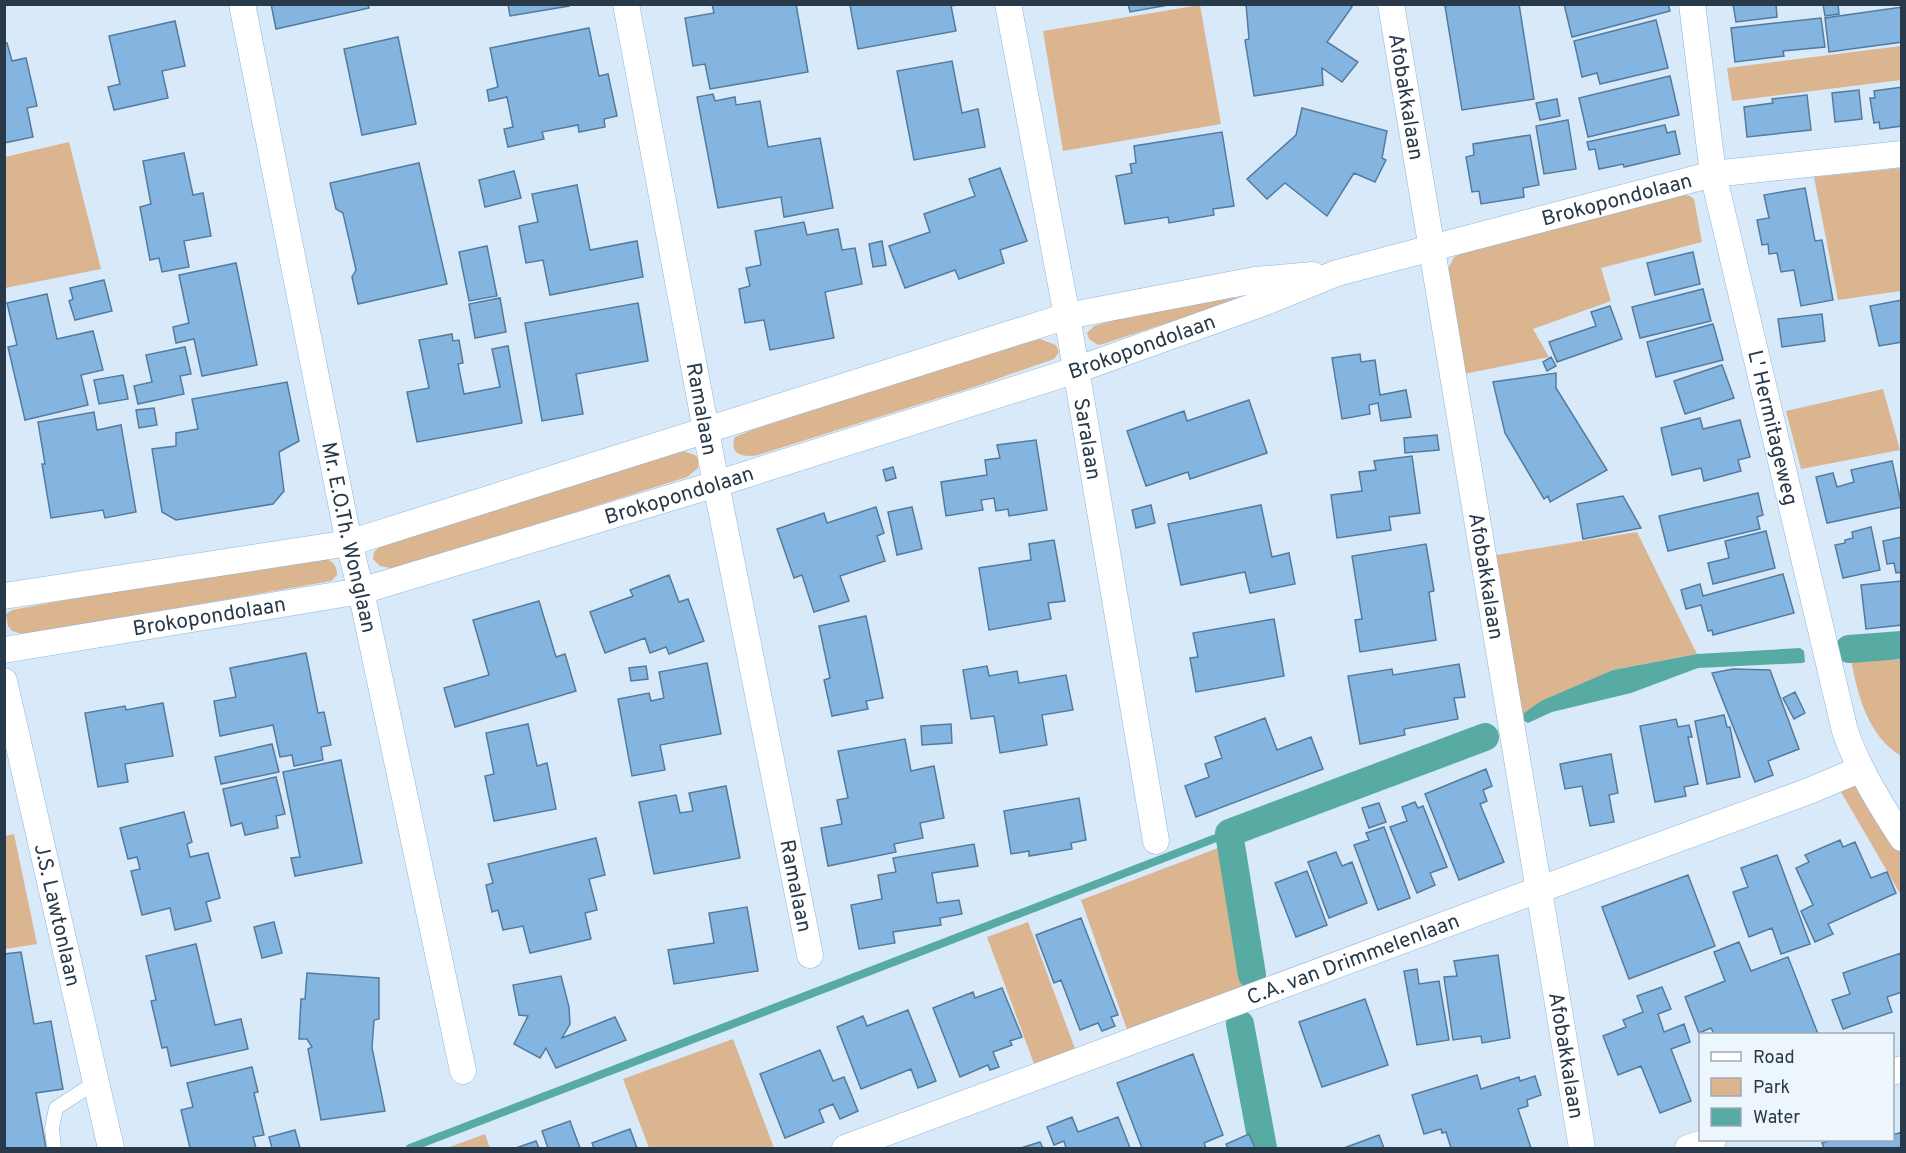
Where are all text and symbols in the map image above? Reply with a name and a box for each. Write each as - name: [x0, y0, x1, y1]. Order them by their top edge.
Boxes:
- street label: Afobakkalaan: [1381, 32, 1429, 162]
- street label: Brokopondolaan: [1539, 168, 1695, 234]
- street label: Brokopondolaan: [1065, 309, 1220, 387]
- street label: L' Hermitageweg: [1740, 348, 1803, 508]
- street label: Ramalaan: [679, 361, 722, 458]
- street label: Saralaan: [1066, 396, 1107, 482]
- street label: Mr. E.O.Th. Wonglaan: [314, 440, 382, 636]
- street label: Brokopondolaan: [602, 461, 757, 532]
- street label: Afobakkalaan: [1461, 511, 1509, 642]
- street label: Brokopondolaan: [131, 592, 288, 643]
- street label: Ramalaan: [772, 837, 817, 935]
- street label: J.S. Lawtonlaan: [27, 841, 86, 989]
- street label: C.A. van Drimmelenlaan: [1243, 908, 1464, 1012]
- street label: Afobakkalaan: [1541, 990, 1589, 1121]
- legend: [1699, 1033, 1894, 1141]
- text: Road: [1753, 1047, 1795, 1070]
- text: Park: [1753, 1077, 1790, 1100]
- text: Water: [1753, 1107, 1800, 1130]

